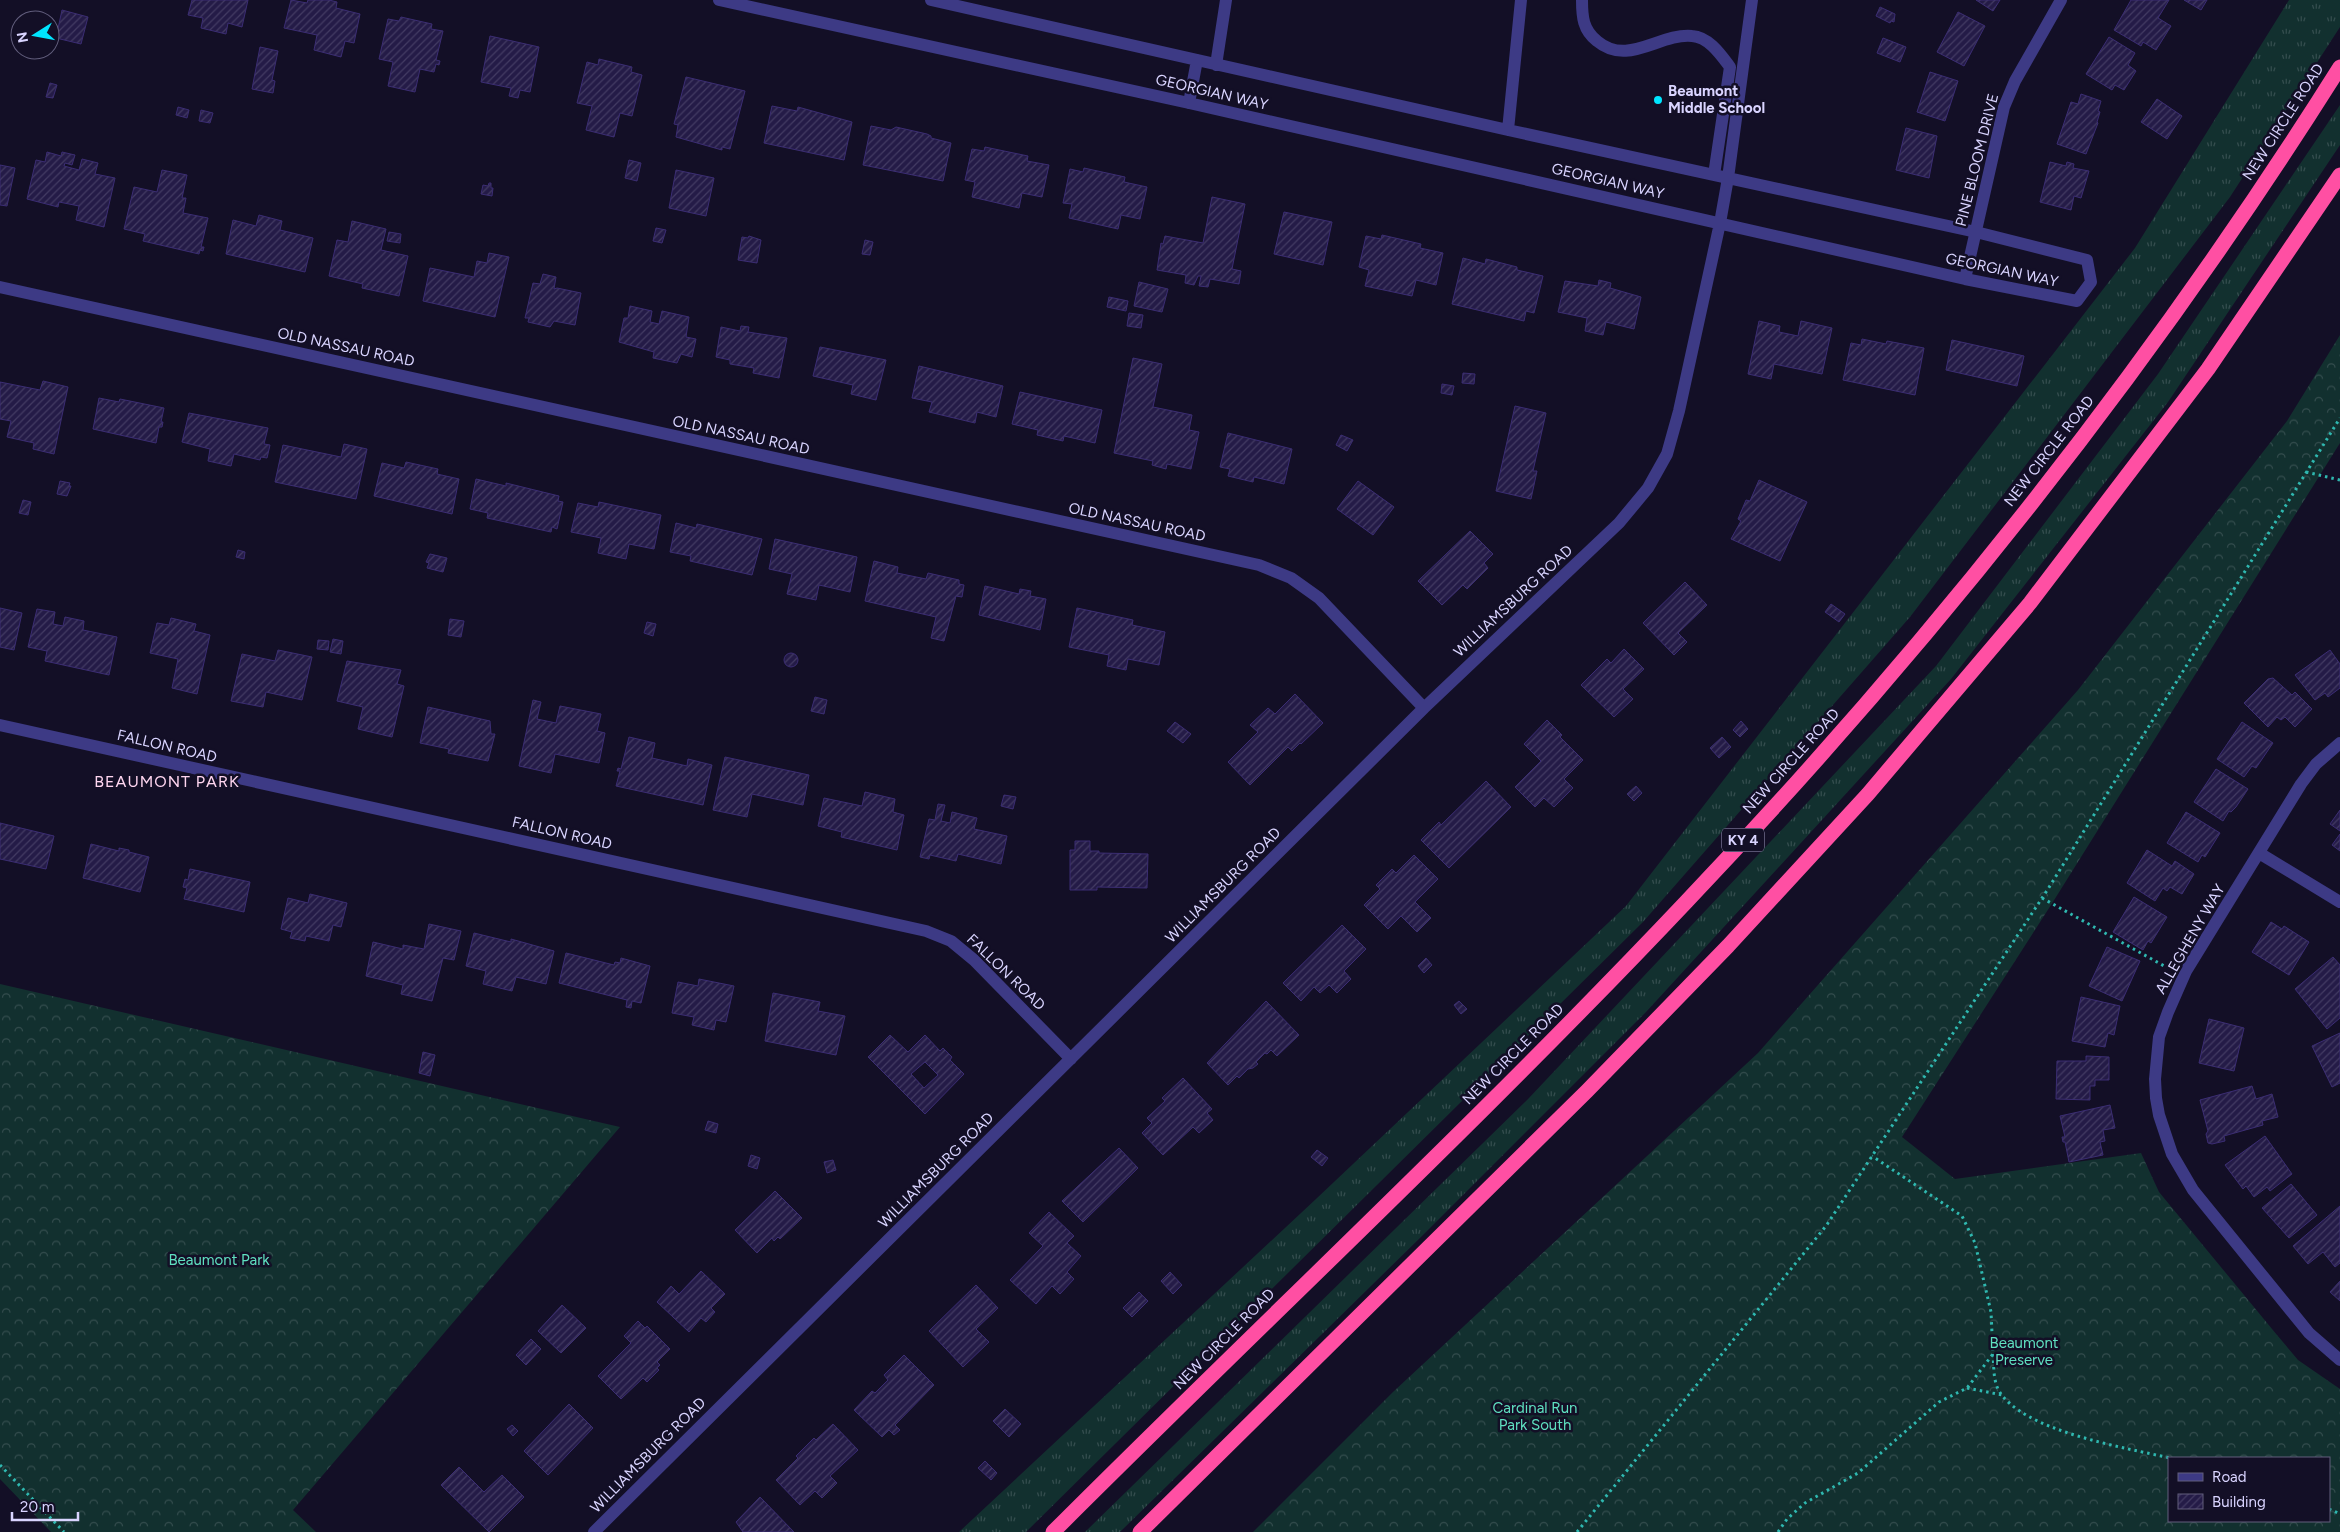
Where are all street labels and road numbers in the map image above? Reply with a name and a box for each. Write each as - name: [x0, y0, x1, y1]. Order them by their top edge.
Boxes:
- street label: NEW CIRCLE ROAD: [2239, 60, 2327, 184]
- street label: GEORGIAN WAY: [1154, 70, 1270, 114]
- street label: PINE BLOOM DRIVE: [1952, 92, 2002, 228]
- street label: GEORGIAN WAY: [1550, 159, 1666, 203]
- street label: GEORGIAN WAY: [1944, 249, 2060, 291]
- street label: OLD NASSAU ROAD: [276, 324, 416, 370]
- street label: NEW CIRCLE ROAD: [2000, 392, 2098, 510]
- street label: OLD NASSAU ROAD: [671, 412, 811, 458]
- street label: OLD NASSAU ROAD: [1067, 499, 1207, 545]
- street label: WILLIAMSBURG ROAD: [1450, 541, 1576, 661]
- street label: NEW CIRCLE ROAD: [1739, 705, 1843, 817]
- street label: FALLON ROAD: [115, 726, 219, 766]
- street label: FALLON ROAD: [510, 813, 614, 853]
- street label: WILLIAMSBURG ROAD: [1161, 823, 1285, 947]
- road number: KY 4: [1722, 828, 1764, 852]
- street label: ALLEGHENY WAY: [2151, 881, 2229, 997]
- street label: FALLON ROAD: [963, 930, 1049, 1014]
- street label: NEW CIRCLE ROAD: [1459, 1000, 1567, 1108]
- street label: WILLIAMSBURG ROAD: [874, 1108, 998, 1232]
- street label: NEW CIRCLE ROAD: [1170, 1285, 1278, 1393]
- street label: WILLIAMSBURG ROAD: [586, 1393, 710, 1517]

